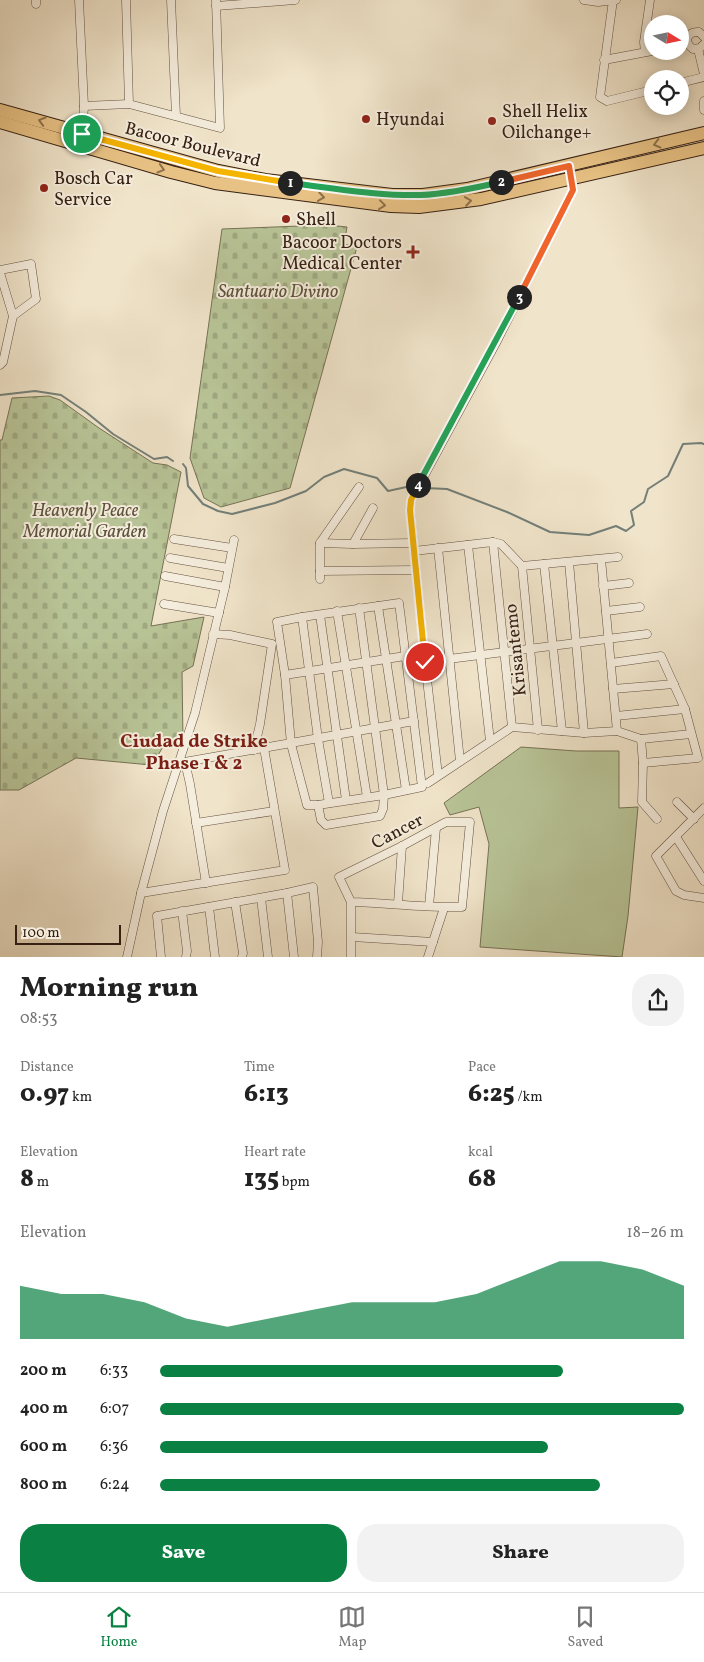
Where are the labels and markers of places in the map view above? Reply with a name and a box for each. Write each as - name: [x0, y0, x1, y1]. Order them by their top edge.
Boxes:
- place label: Shell Helix Oilchange+: [502, 100, 592, 146]
- place label: Hyundai: [376, 108, 445, 133]
- pin: [61, 113, 103, 155]
- marker: Hyundai: [360, 113, 372, 125]
- marker: Shell Helix Oilchange+: [486, 115, 498, 127]
- place label: Bosch Car Service: [54, 167, 133, 213]
- pin: 1: [278, 170, 302, 196]
- pin: 2: [488, 170, 514, 194]
- marker: Bosch Car Service: [38, 182, 50, 194]
- place label: Shell: [296, 208, 336, 233]
- marker: Shell: [280, 213, 292, 225]
- place label: Bacoor Doctors Medical Center: [282, 231, 402, 277]
- marker: Bacoor Doctors Medical Center: [406, 245, 420, 259]
- pin: 3: [506, 284, 532, 310]
- pin: 4: [406, 472, 430, 498]
- pin: [404, 641, 446, 683]

